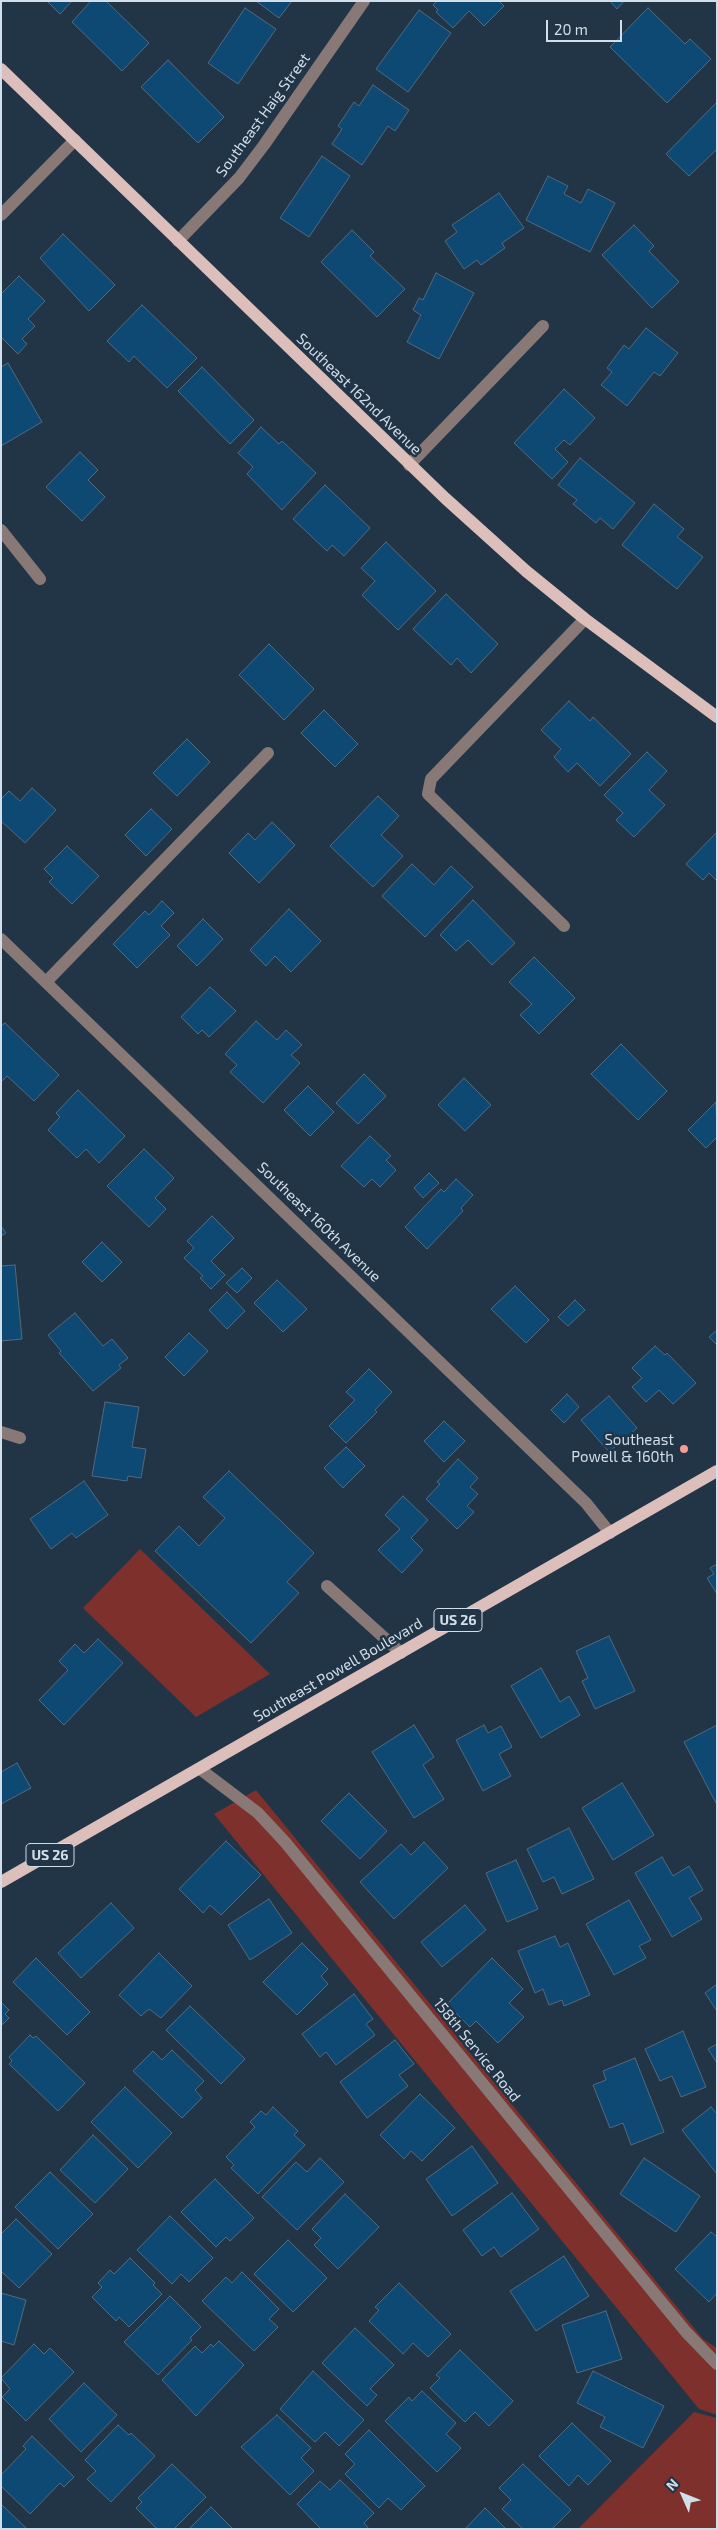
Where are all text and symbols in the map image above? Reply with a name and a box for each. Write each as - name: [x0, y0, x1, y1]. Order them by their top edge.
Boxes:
- scale bar: [548, 10, 624, 42]
- text: 20 m: [554, 20, 588, 38]
- street label: Southeast Haig Street: [212, 50, 314, 180]
- street label: Southeast 162nd Avenue: [293, 330, 425, 458]
- street label: Southeast 160th Avenue: [254, 1158, 384, 1286]
- place label: Southeast Powell & 160th: [571, 1431, 674, 1466]
- marker: Southeast Powell & 160th: [678, 1443, 690, 1455]
- road number: US 26: [434, 1608, 482, 1632]
- street label: Southeast Powell Boulevard: [250, 1614, 426, 1726]
- road number: US 26: [26, 1844, 74, 1866]
- street label: 158th Service Road: [430, 1995, 524, 2105]
- north arrow: [658, 2470, 708, 2520]
- text: N: [662, 2475, 681, 2494]

